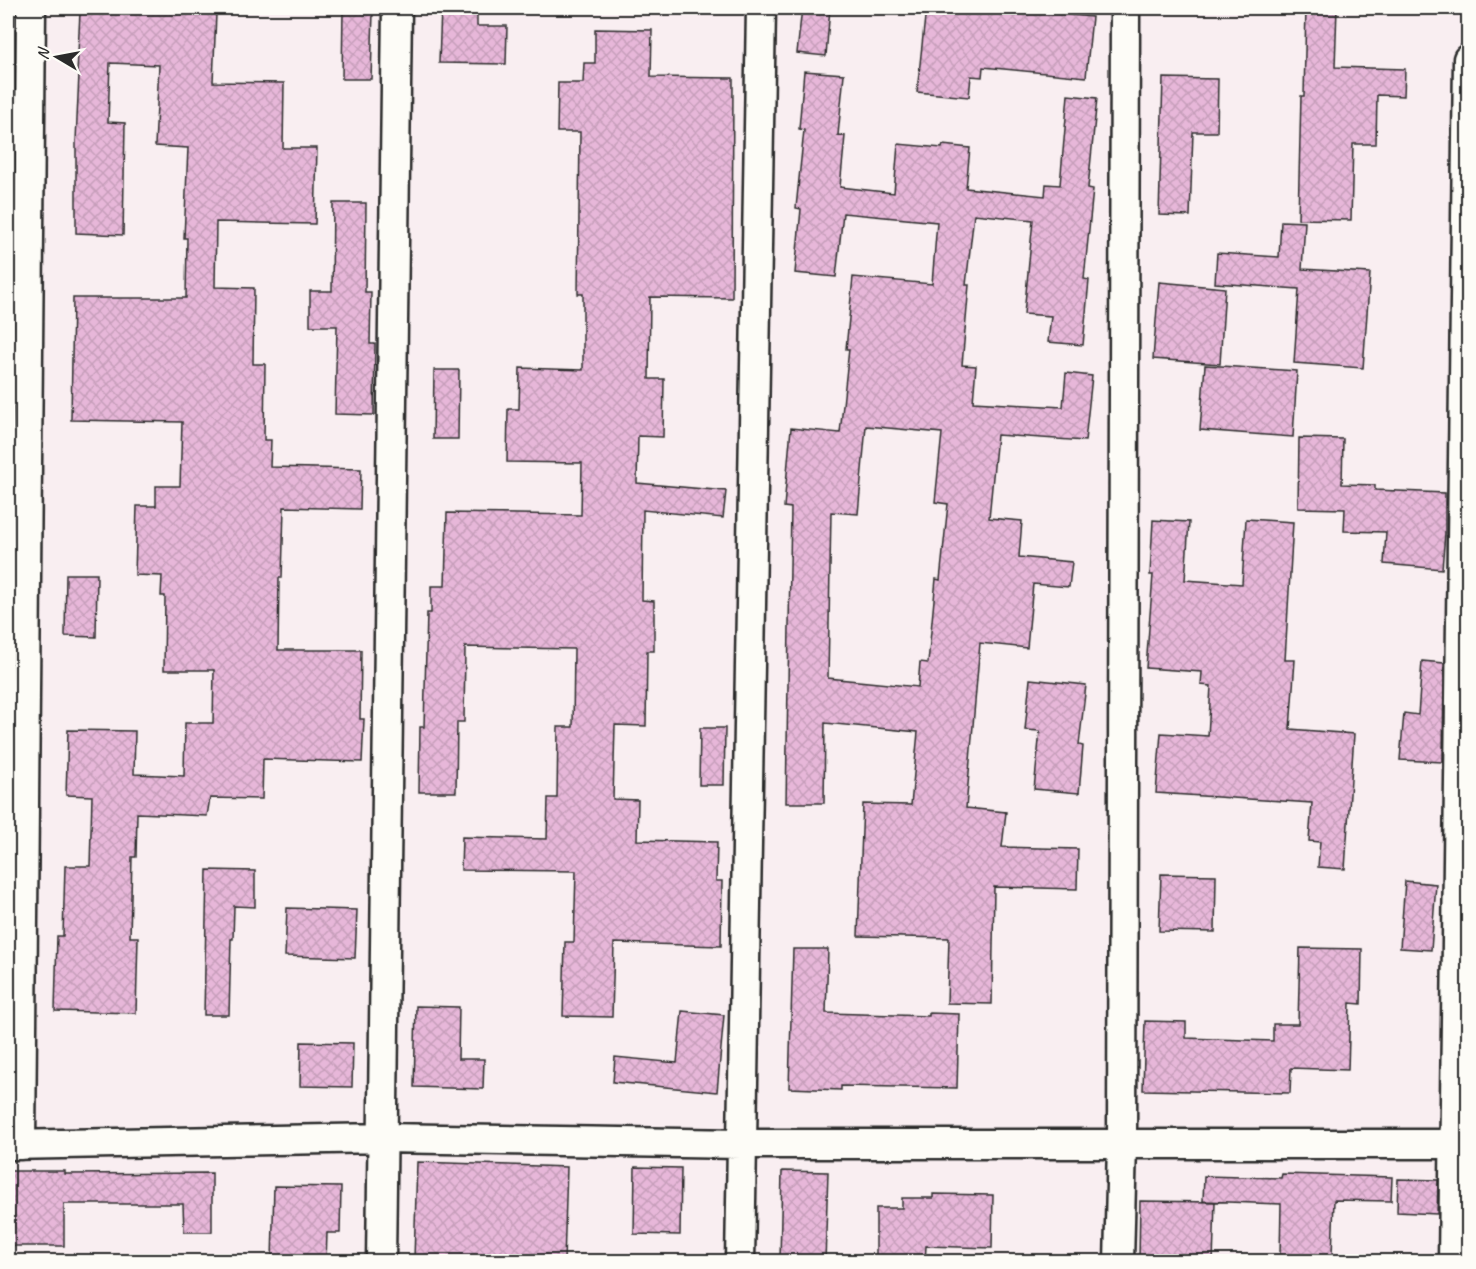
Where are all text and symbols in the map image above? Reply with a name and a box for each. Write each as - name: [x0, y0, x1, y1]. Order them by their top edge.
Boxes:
- north arrow: [27, 27, 87, 87]
- text: N: [33, 45, 54, 61]

